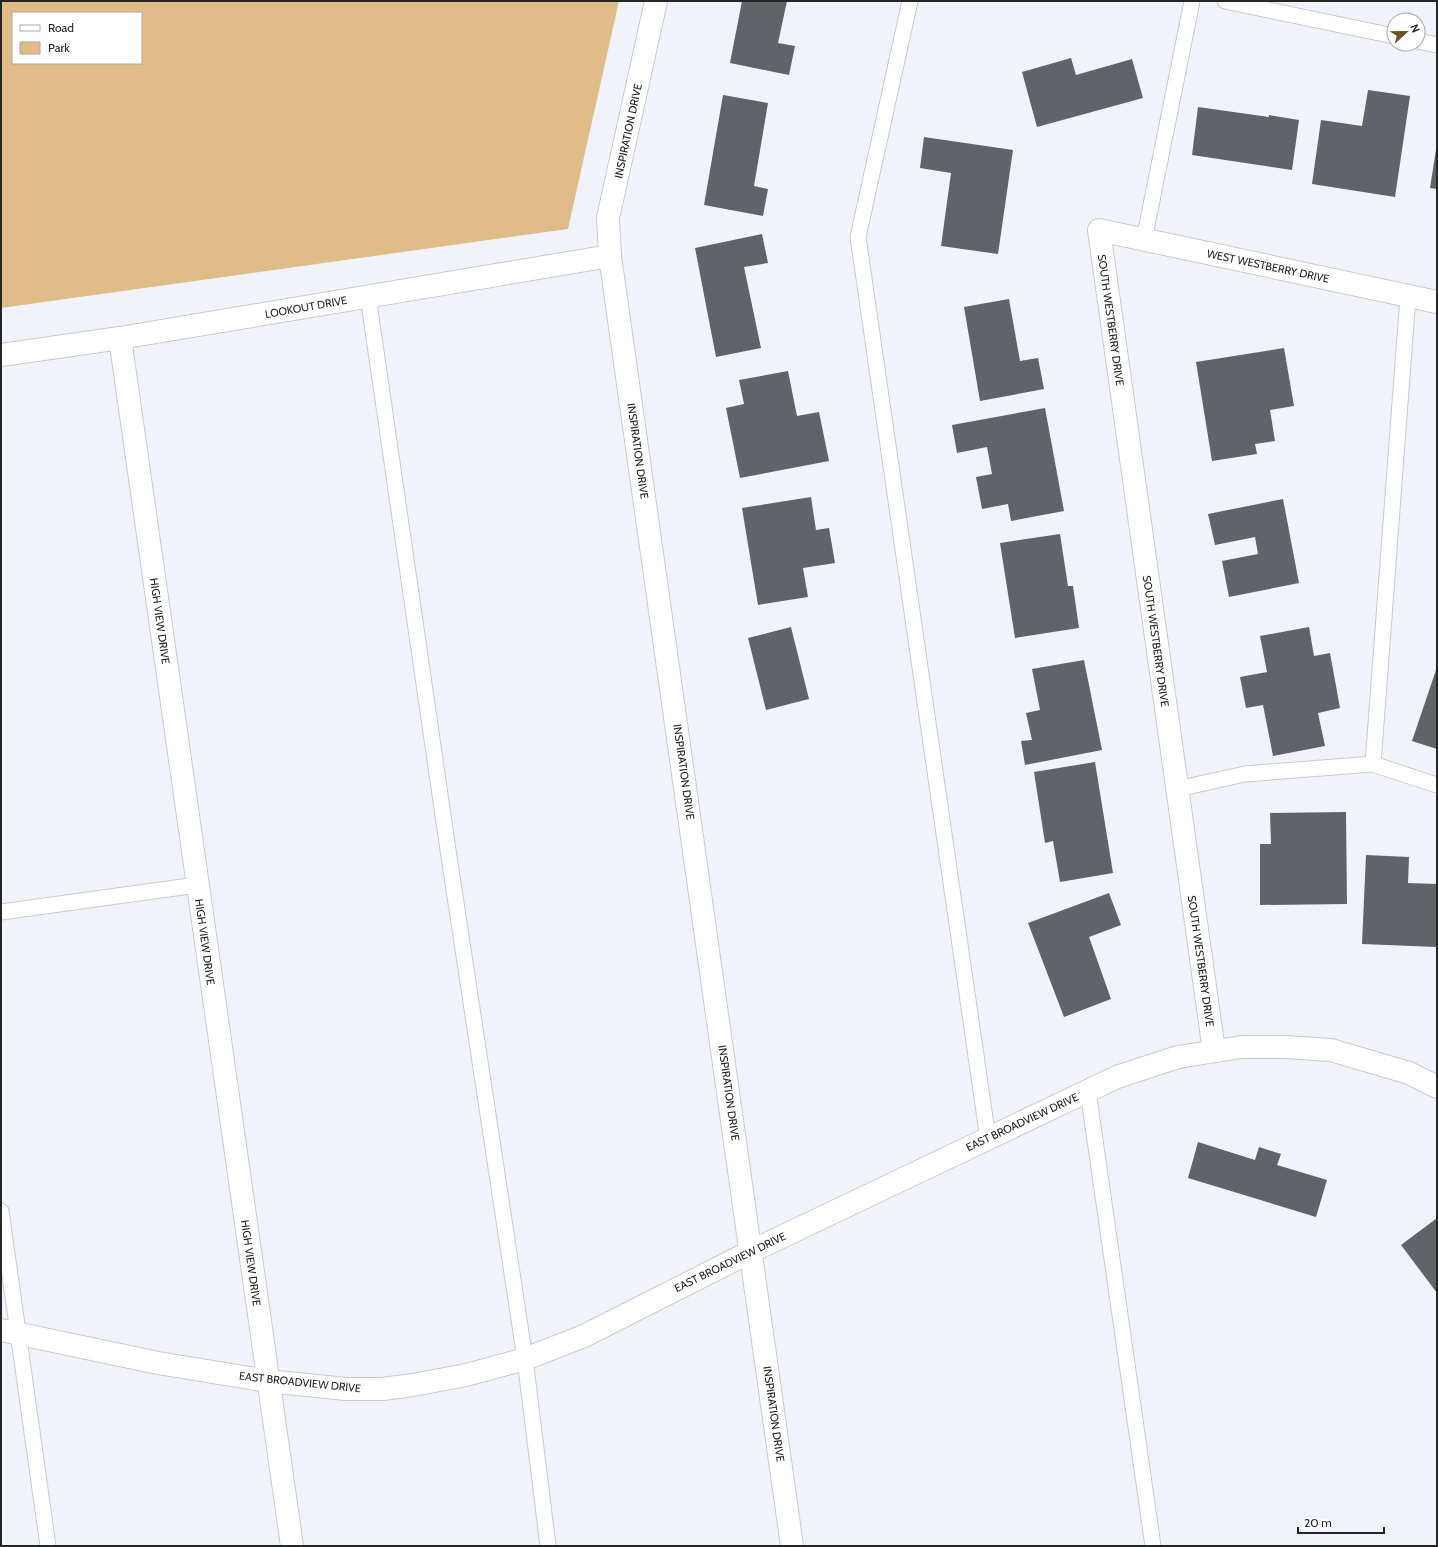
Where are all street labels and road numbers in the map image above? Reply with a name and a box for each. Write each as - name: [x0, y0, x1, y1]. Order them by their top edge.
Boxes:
- street label: INSPIRATION DRIVE: [611, 82, 645, 180]
- street label: WEST WESTBERRY DRIVE: [1206, 246, 1330, 286]
- street label: SOUTH WESTBERRY DRIVE: [1095, 253, 1127, 387]
- street label: LOOKOUT DRIVE: [264, 293, 348, 321]
- street label: INSPIRATION DRIVE: [624, 402, 652, 500]
- street label: SOUTH WESTBERRY DRIVE: [1140, 574, 1172, 708]
- street label: HIGH VIEW DRIVE: [147, 577, 173, 665]
- street label: INSPIRATION DRIVE: [670, 723, 698, 821]
- street label: SOUTH WESTBERRY DRIVE: [1185, 894, 1217, 1028]
- street label: HIGH VIEW DRIVE: [192, 898, 218, 986]
- street label: INSPIRATION DRIVE: [715, 1044, 743, 1142]
- street label: EAST BROADVIEW DRIVE: [964, 1090, 1080, 1154]
- street label: HIGH VIEW DRIVE: [238, 1219, 264, 1307]
- street label: EAST BROADVIEW DRIVE: [672, 1229, 788, 1295]
- street label: INSPIRATION DRIVE: [760, 1365, 788, 1463]
- street label: EAST BROADVIEW DRIVE: [238, 1369, 362, 1395]

